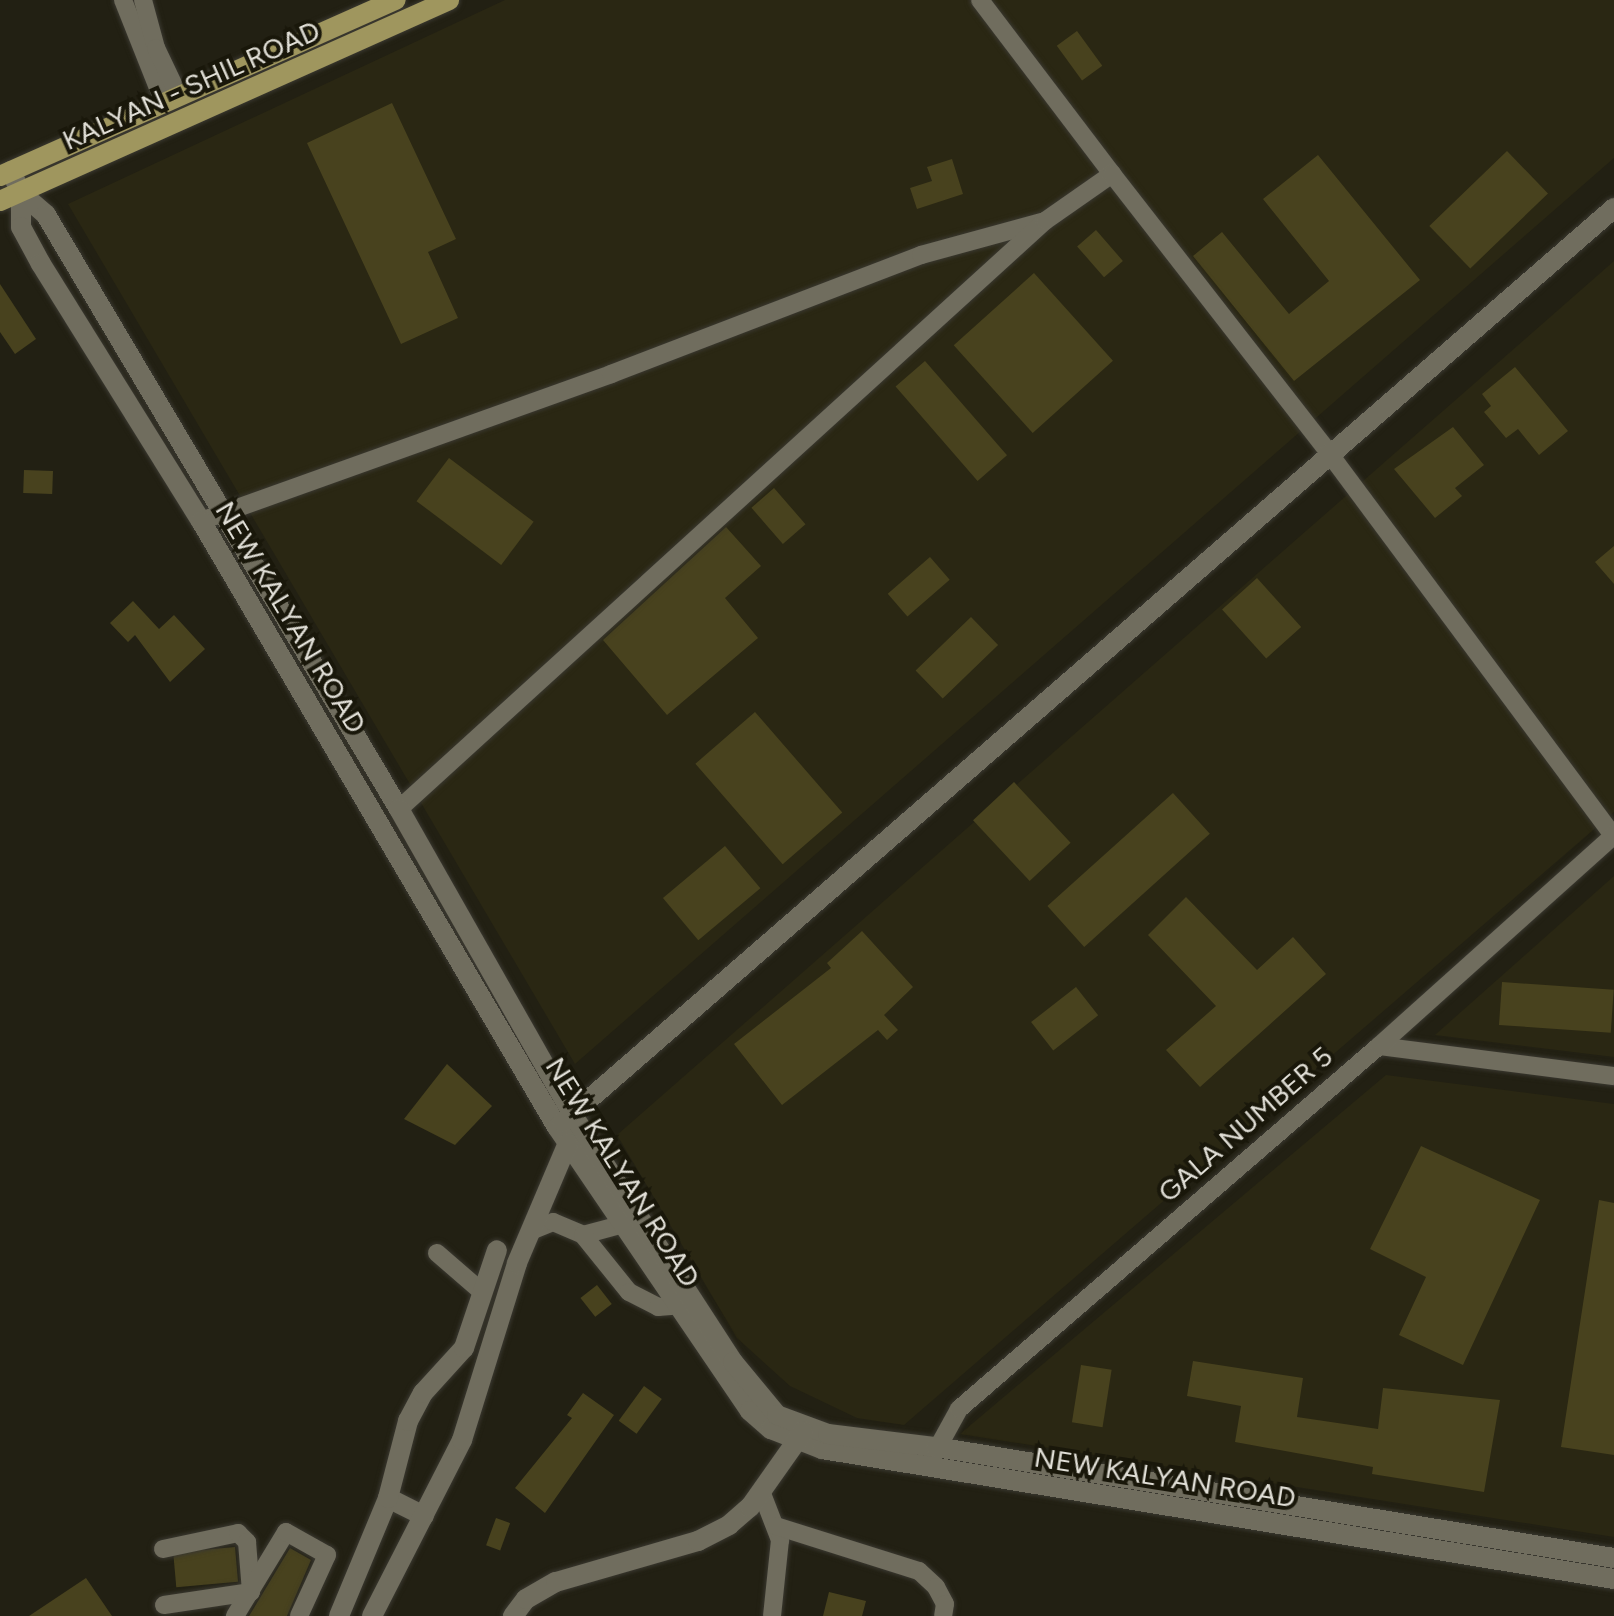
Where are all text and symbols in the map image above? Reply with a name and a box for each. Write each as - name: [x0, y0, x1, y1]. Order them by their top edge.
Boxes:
- street label: KALYAN - SHIL ROAD: [57, 13, 325, 157]
- street label: NEW KALYAN ROAD: [209, 495, 373, 739]
- street label: GALA NUMBER 5: [1151, 1039, 1339, 1209]
- street label: NEW KALYAN ROAD: [539, 1051, 707, 1293]
- street label: NEW KALYAN ROAD: [1032, 1440, 1298, 1514]

